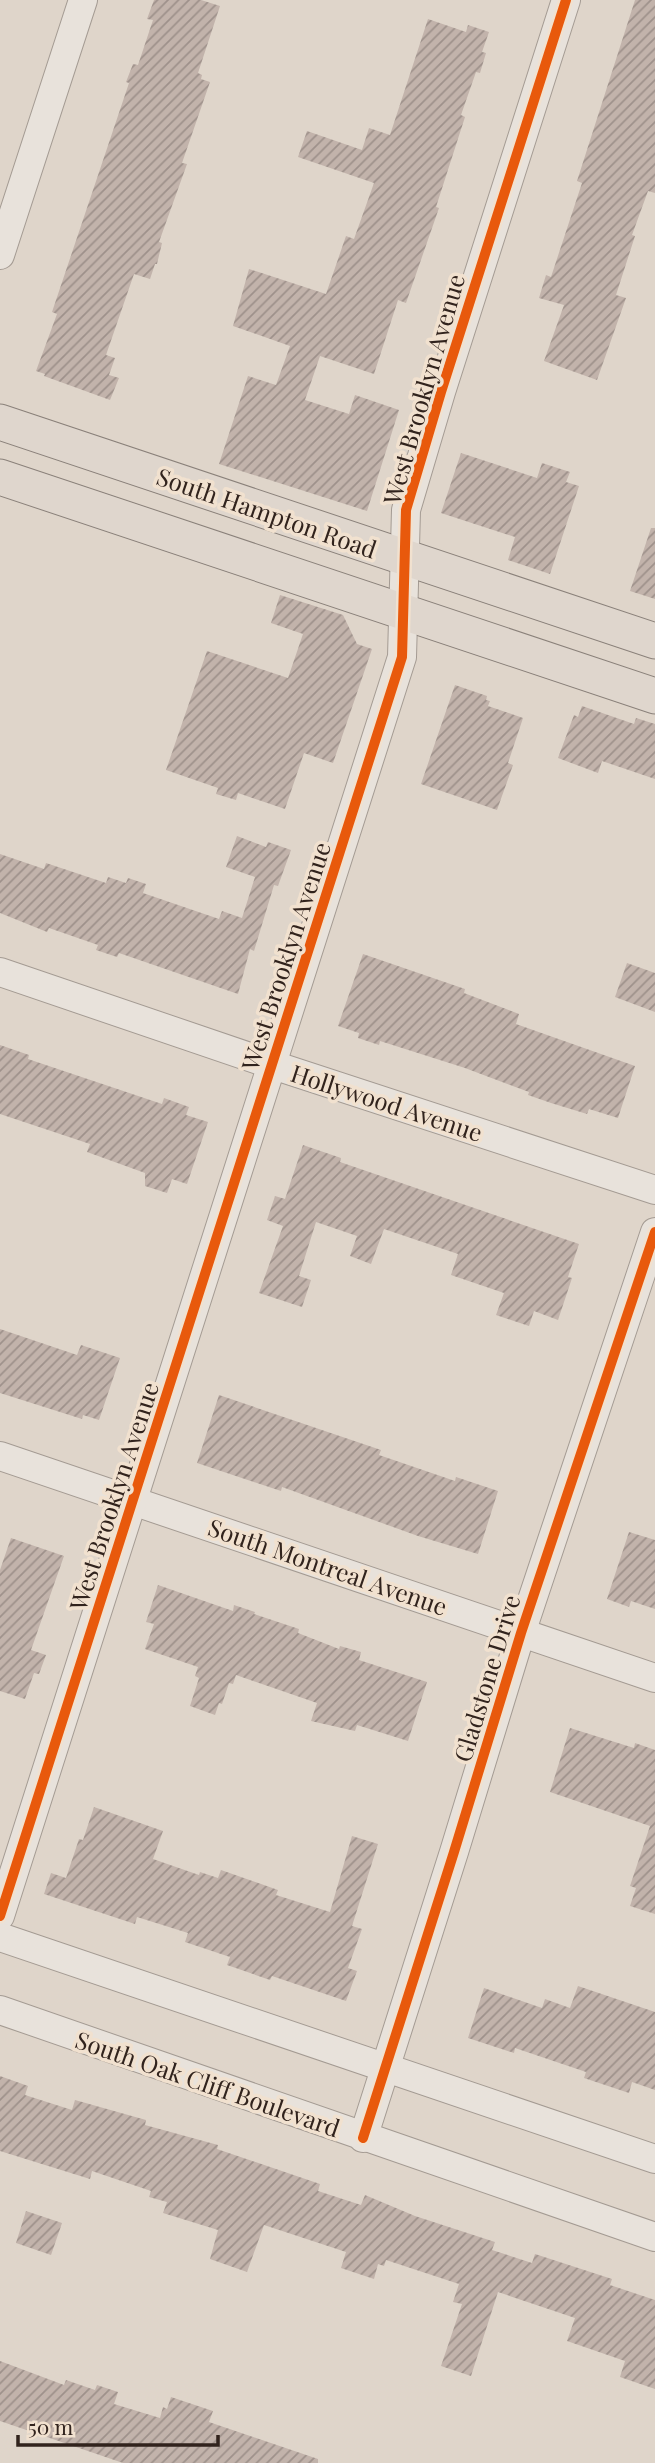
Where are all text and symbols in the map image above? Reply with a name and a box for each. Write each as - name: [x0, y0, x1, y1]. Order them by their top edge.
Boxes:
- street label: West Brooklyn Avenue: [375, 270, 471, 509]
- street label: South Hampton Road: [153, 459, 381, 565]
- street label: West Brooklyn Avenue: [233, 838, 337, 1075]
- street label: Hollywood Avenue: [287, 1056, 487, 1148]
- street label: West Brooklyn Avenue: [61, 1378, 165, 1615]
- street label: South Montreal Avenue: [204, 1510, 452, 1622]
- street label: Gladstone Drive: [445, 1591, 527, 1765]
- street label: South Oak Cliff Boulevard: [71, 2023, 345, 2143]
- scale bar: [18, 2404, 217, 2448]
- text: 50 m: [28, 2412, 74, 2440]

